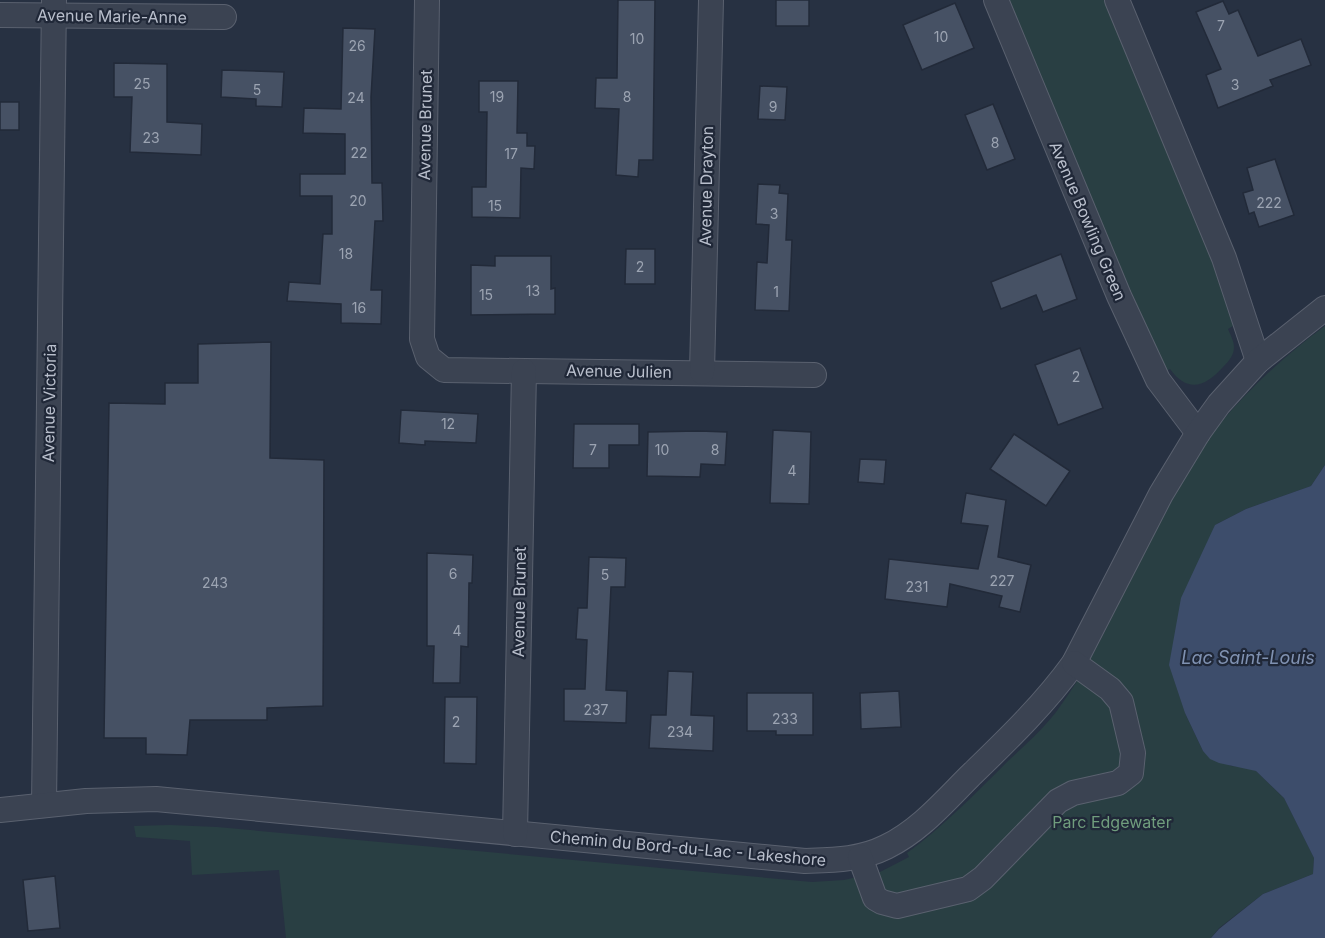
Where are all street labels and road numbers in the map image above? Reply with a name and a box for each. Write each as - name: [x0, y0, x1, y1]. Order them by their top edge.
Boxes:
- street label: Avenue Marie-Anne: [37, 5, 187, 27]
- street label: Avenue Brunet: [414, 69, 436, 181]
- street label: Avenue Drayton: [695, 126, 717, 246]
- street label: Avenue Bowling Green: [1045, 138, 1131, 304]
- street label: Avenue Victoria: [38, 344, 60, 462]
- street label: Avenue Julien: [566, 360, 672, 382]
- street label: Avenue Brunet: [508, 546, 530, 658]
- street label: Chemin du Bord-du-Lac - Lakeshore: [549, 826, 827, 870]

